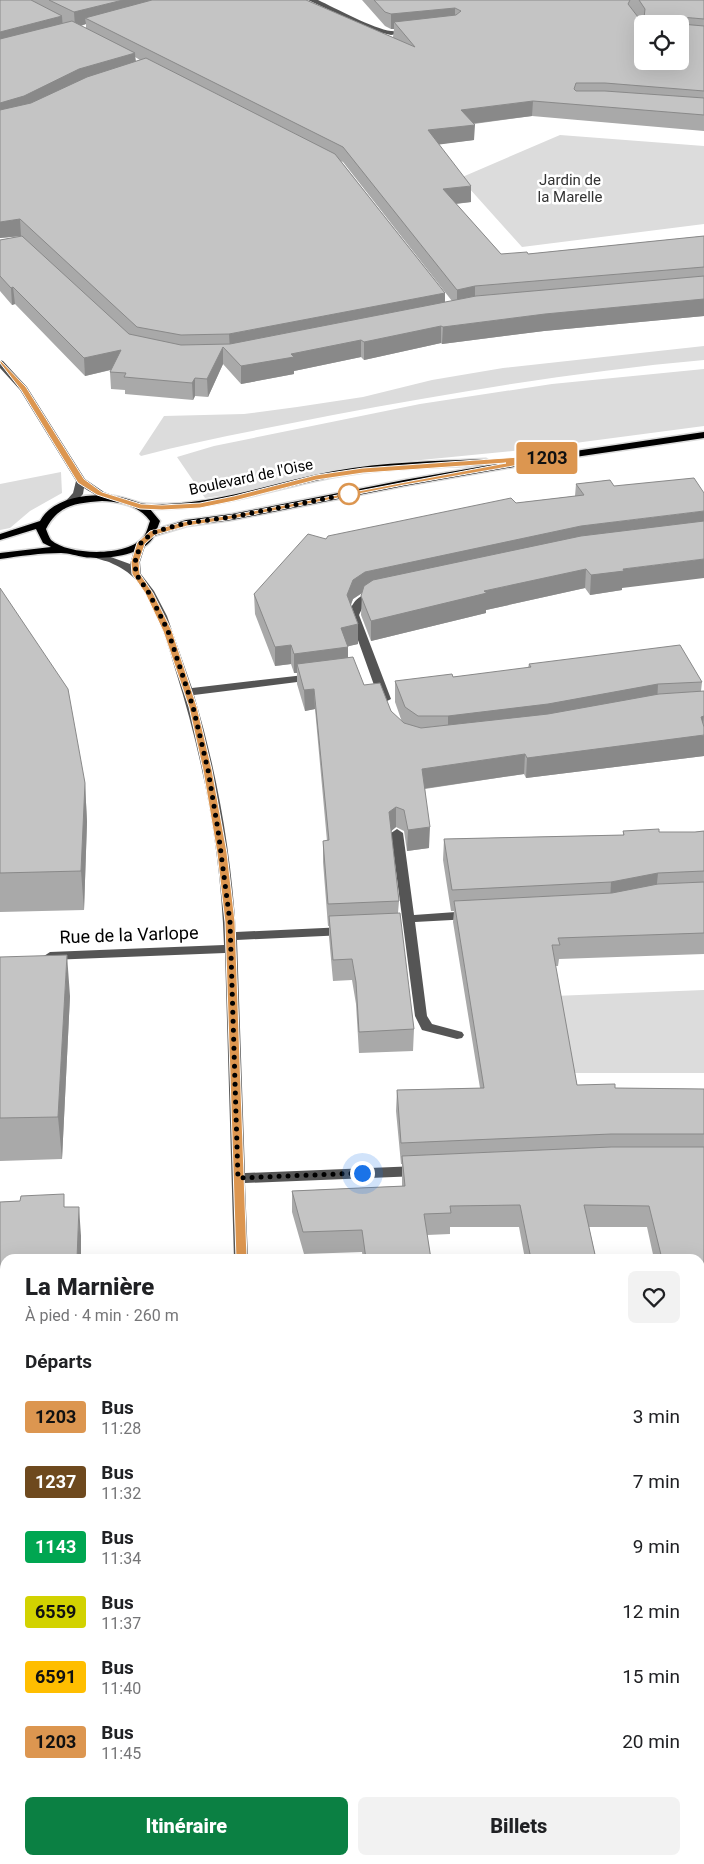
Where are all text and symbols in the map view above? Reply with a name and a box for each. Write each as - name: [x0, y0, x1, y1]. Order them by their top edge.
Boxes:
- map controls: [634, 15, 689, 70]
- button: locate: [634, 15, 689, 70]
- park label: Jardin de la Marelle: [538, 171, 603, 206]
- line badge: 1203: [512, 442, 582, 474]
- text: 1203: [526, 447, 568, 468]
- street label: Boulevard de l'Oise: [187, 455, 315, 499]
- unlabelled marker: [338, 483, 360, 505]
- street label: Rue de la Varlope: [59, 922, 199, 947]
- your location: [350, 1161, 375, 1186]
- button: heart: [628, 1271, 680, 1323]
- text: La Marnière: [25, 1273, 154, 1301]
- text: À pied · 4 min · 260 m: [25, 1306, 179, 1325]
- text: Départs: [25, 1350, 92, 1373]
- text: Bus: [101, 1396, 134, 1419]
- text: 3 min: [633, 1405, 680, 1428]
- text: 1203: [35, 1406, 76, 1427]
- text: 11:28: [101, 1419, 141, 1438]
- text: Bus: [101, 1461, 134, 1484]
- text: 7 min: [633, 1470, 680, 1493]
- text: 1237: [35, 1471, 76, 1492]
- text: 11:32: [101, 1484, 141, 1503]
- text: Bus: [101, 1526, 134, 1549]
- text: 9 min: [633, 1535, 680, 1558]
- text: 1143: [35, 1536, 76, 1557]
- text: 11:34: [101, 1549, 141, 1568]
- text: Bus: [101, 1591, 134, 1614]
- text: 12 min: [622, 1600, 680, 1623]
- text: 6559: [35, 1601, 76, 1622]
- text: 11:37: [101, 1614, 141, 1633]
- text: Bus: [101, 1656, 134, 1679]
- text: 15 min: [622, 1665, 680, 1688]
- text: 6591: [35, 1666, 76, 1687]
- text: 11:40: [101, 1679, 141, 1698]
- text: Bus: [101, 1721, 134, 1744]
- text: 20 min: [622, 1730, 680, 1753]
- text: 1203: [35, 1731, 76, 1752]
- text: 11:45: [101, 1744, 141, 1763]
- button: Itinéraire: [25, 1797, 348, 1855]
- button: Billets: [358, 1797, 680, 1855]

